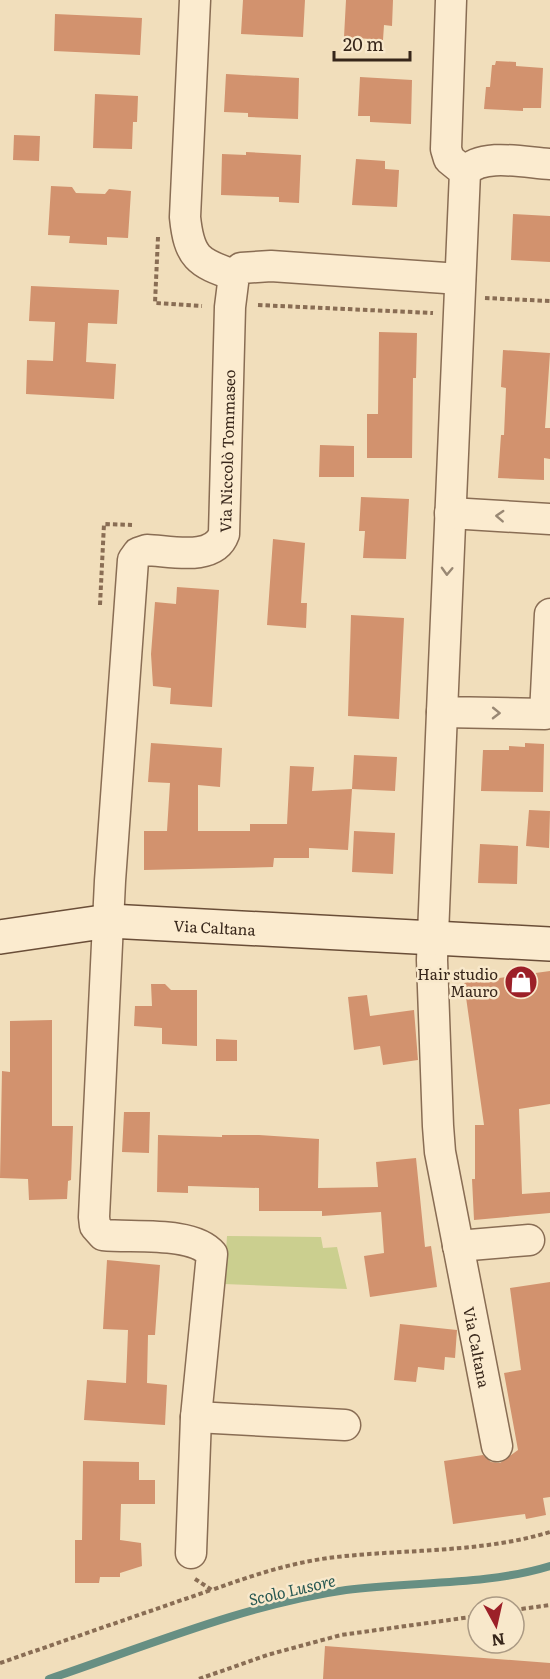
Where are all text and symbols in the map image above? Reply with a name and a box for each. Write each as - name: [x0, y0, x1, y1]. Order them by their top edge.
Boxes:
- scale bar: [334, 24, 410, 62]
- text: 20 m: [343, 30, 384, 57]
- street label: Via Niccolò Tommaseo: [213, 369, 240, 533]
- one-way arrow: [495, 510, 504, 523]
- one-way arrow: [441, 567, 454, 576]
- one-way arrow: [491, 707, 500, 719]
- street label: Via Caltana: [173, 913, 257, 940]
- place label: Hair studio Mauro: [417, 962, 498, 1002]
- shop icon: Hair studio Mauro: [503, 964, 539, 1000]
- street label: Via Caltana: [459, 1304, 497, 1390]
- water label: Scolo Lusore: [246, 1567, 338, 1611]
- north arrow: [466, 1595, 526, 1655]
- text: N: [490, 1628, 507, 1654]

